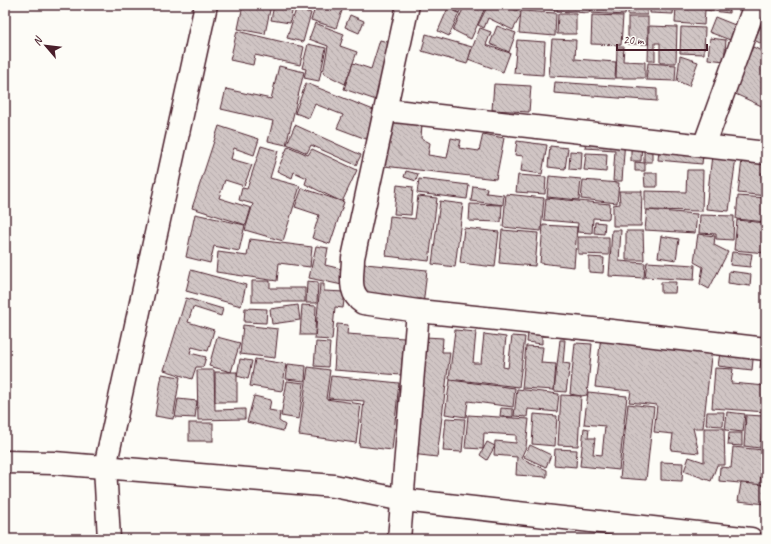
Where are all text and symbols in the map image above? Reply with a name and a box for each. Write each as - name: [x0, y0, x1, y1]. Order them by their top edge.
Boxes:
- north arrow: [26, 26, 66, 66]
- scale bar: [617, 26, 707, 52]
- text: 20 m: [623, 32, 645, 48]
- text: N: [29, 33, 46, 48]

